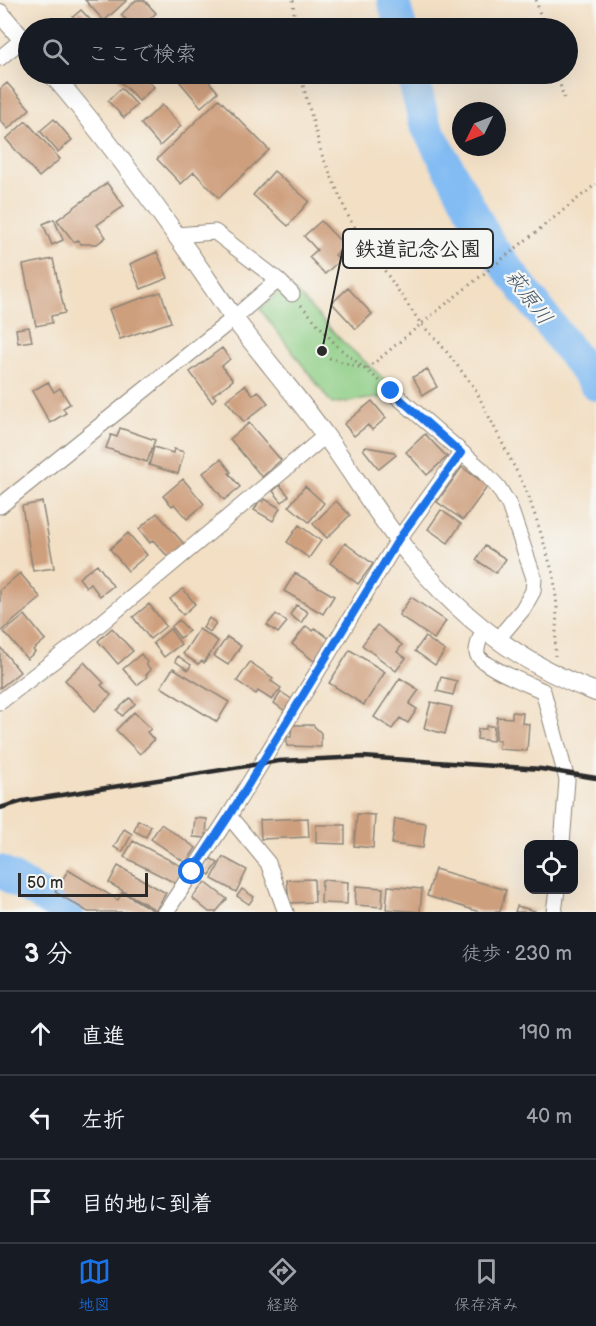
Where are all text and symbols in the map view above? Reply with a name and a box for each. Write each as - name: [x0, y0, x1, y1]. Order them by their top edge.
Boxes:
- search box: [18, 18, 578, 84]
- icon: search: [39, 35, 72, 68]
- text: ここで検索: [87, 41, 197, 68]
- north arrow: [452, 102, 506, 156]
- callout: 鉄道記念公園: [343, 229, 493, 268]
- text: 鉄道記念公園: [355, 237, 481, 262]
- water label: 萩原川: [500, 265, 558, 330]
- route end: [377, 377, 403, 403]
- map controls: [524, 840, 578, 894]
- button: locate: [524, 840, 578, 894]
- route start: [178, 858, 204, 884]
- scale bar: [18, 870, 148, 898]
- text: 50 m: [27, 874, 63, 893]
- text: 3 分: [24, 939, 72, 970]
- text: 徒歩 · 230 m: [462, 942, 572, 966]
- icon: ahead: [24, 1017, 57, 1050]
- text: 190 m: [519, 1021, 572, 1045]
- text: 直進: [81, 1023, 125, 1050]
- icon: left: [24, 1101, 57, 1134]
- text: 40 m: [526, 1105, 572, 1129]
- text: 左折: [81, 1107, 125, 1134]
- icon: arrive: [24, 1185, 57, 1218]
- text: 目的地に到着: [81, 1191, 213, 1218]
- tab: 地図: [78, 1255, 111, 1315]
- tab: 経路: [266, 1255, 299, 1315]
- tab: 保存済み: [454, 1255, 518, 1315]

